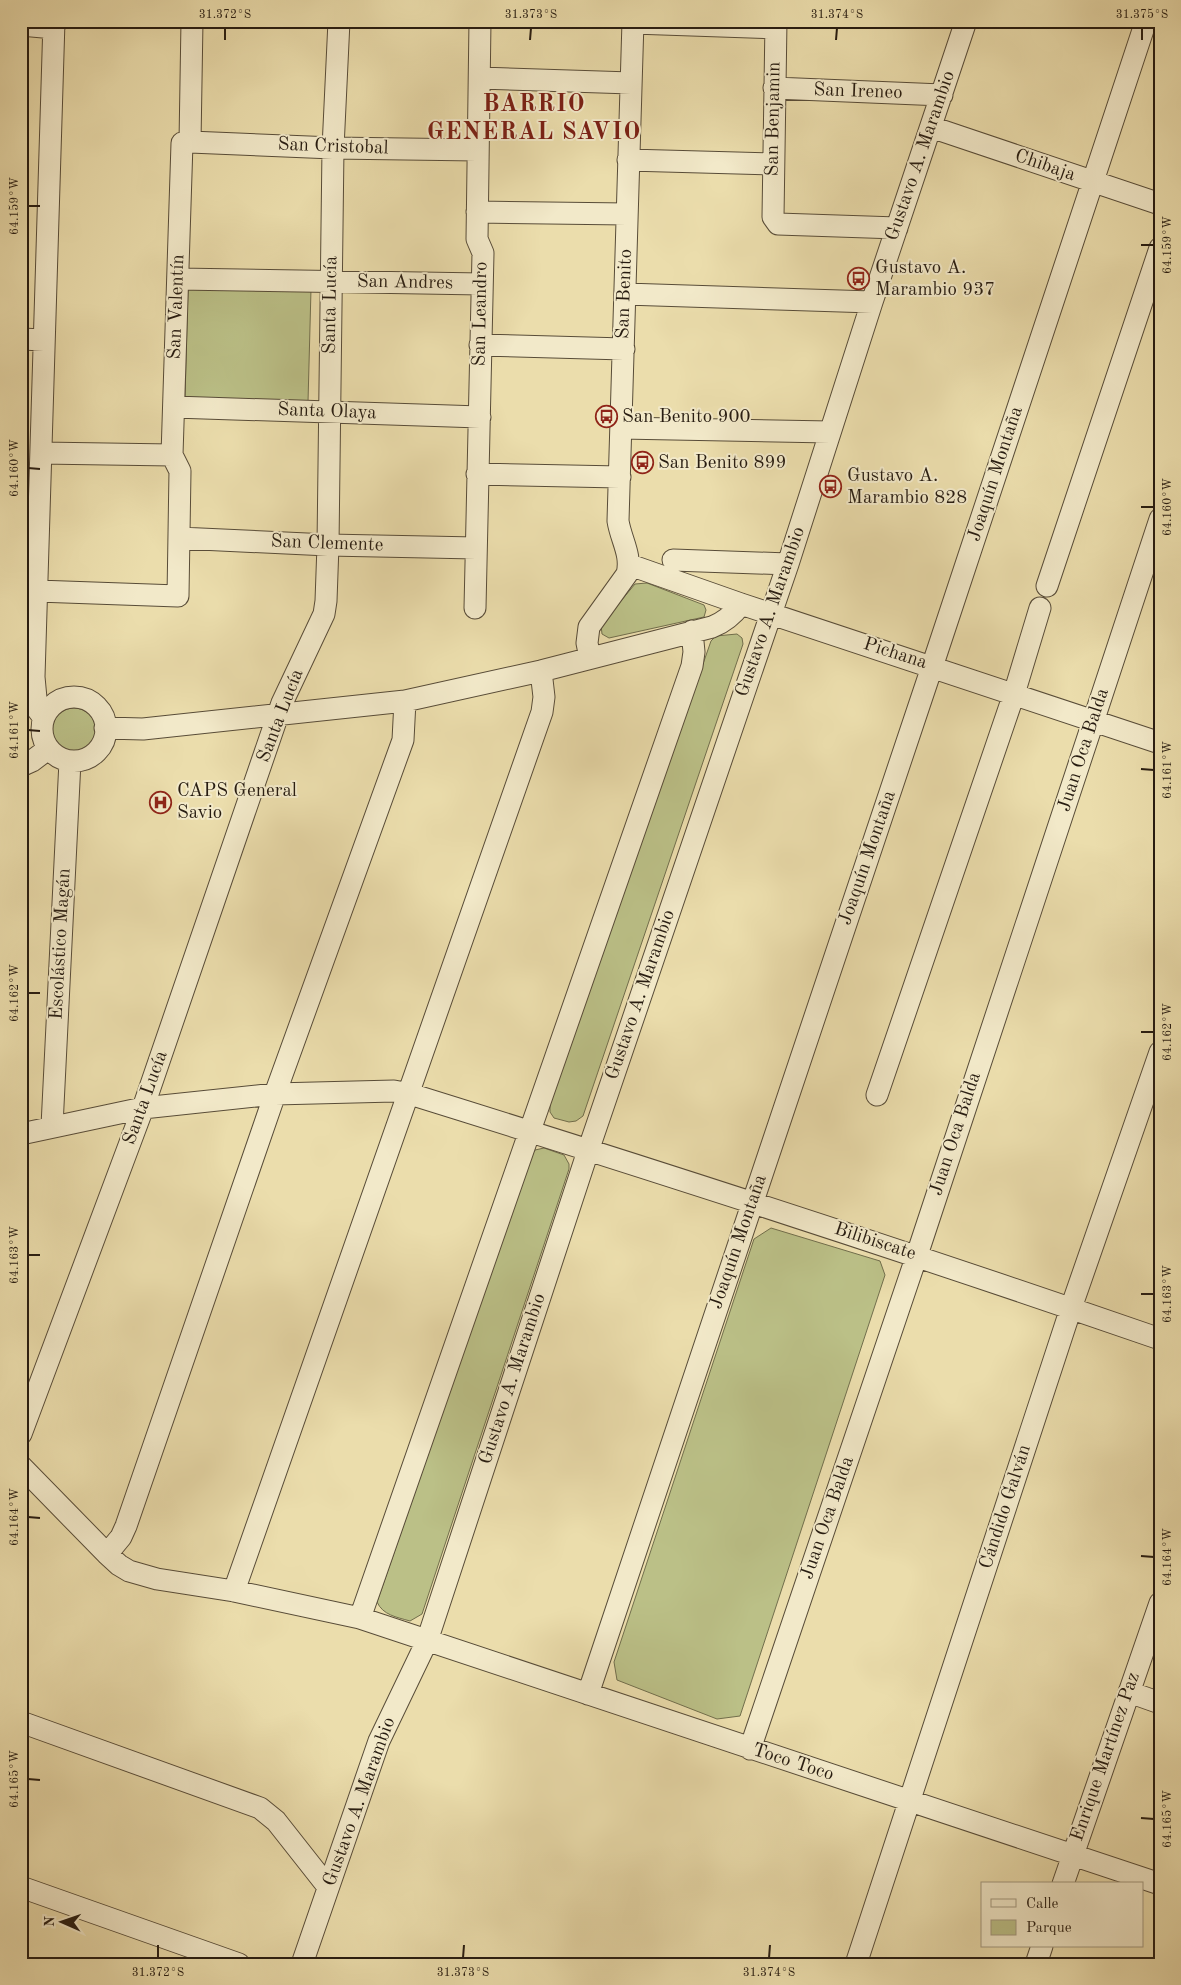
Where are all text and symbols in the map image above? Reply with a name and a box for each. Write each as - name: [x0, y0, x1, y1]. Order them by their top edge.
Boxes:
- text: 31.375°S: [1116, 8, 1168, 21]
- text: 31.372°S: [199, 9, 251, 21]
- text: 31.373°S: [505, 9, 557, 21]
- text: 31.374°S: [811, 9, 863, 21]
- street label: San Benjamin: [763, 61, 785, 177]
- street label: Gustavo A. Marambio: [883, 69, 959, 243]
- street label: San Ireneo: [813, 81, 903, 103]
- district label: BARRIO GENERAL SAVIO: [427, 93, 641, 145]
- street label: San Cristobal: [277, 136, 389, 158]
- street label: Chibaja: [1012, 147, 1078, 185]
- text: 64.159°W: [8, 177, 21, 235]
- text: 64.159°W: [1161, 216, 1174, 274]
- street label: San Benito: [614, 249, 636, 339]
- street label: San Valentín: [166, 254, 188, 360]
- street label: Santa Lucía: [321, 255, 341, 354]
- place label: Gustavo A. Marambio 937: [875, 259, 995, 300]
- street label: San Leandro: [471, 261, 491, 367]
- bus stop icon: Gustavo A. Marambio 937: [847, 267, 871, 291]
- street label: San Andres: [357, 273, 453, 293]
- street label: Santa Olaya: [277, 401, 377, 423]
- street label: Joaquín Montaña: [965, 404, 1027, 544]
- bus stop icon: San Benito 900: [594, 405, 618, 429]
- place label: San Benito 900: [622, 408, 750, 427]
- text: 64.160°W: [9, 439, 21, 497]
- bus stop icon: San Benito 899: [630, 451, 654, 475]
- place label: San Benito 899: [658, 454, 786, 473]
- place label: Gustavo A. Marambio 828: [847, 467, 967, 508]
- bus stop icon: Gustavo A. Marambio 828: [819, 475, 843, 499]
- text: 64.160°W: [1162, 478, 1174, 536]
- street label: Gustavo A. Marambio: [733, 525, 809, 699]
- street label: San Clemente: [270, 533, 384, 555]
- street label: Pichana: [861, 635, 930, 673]
- street label: Santa Lucía: [254, 666, 308, 765]
- street label: Juan Oca Balda: [1055, 685, 1113, 814]
- text: 64.161°W: [9, 701, 21, 759]
- text: 64.161°W: [1162, 741, 1174, 799]
- place label: CAPS General Savio: [177, 782, 297, 823]
- street label: Joaquín Montaña: [836, 788, 900, 928]
- hospital icon: CAPS General Savio: [149, 790, 173, 814]
- street label: Escolástico Magán: [48, 868, 74, 1020]
- street label: Gustavo A. Marambio: [603, 908, 679, 1082]
- text: 64.162°W: [9, 964, 21, 1022]
- text: 64.162°W: [1162, 1003, 1174, 1061]
- street label: Santa Lucía: [120, 1048, 172, 1148]
- street label: Juan Oca Balda: [927, 1069, 985, 1198]
- street label: Joaquín Montaña: [707, 1172, 771, 1312]
- street label: Bilibiscate: [832, 1220, 918, 1264]
- text: 64.163°W: [9, 1226, 21, 1284]
- text: 64.163°W: [1162, 1265, 1174, 1323]
- street label: Gustavo A. Marambio: [476, 1291, 550, 1467]
- street label: Cándido Galván: [977, 1443, 1035, 1571]
- street label: Juan Oca Balda: [798, 1454, 858, 1582]
- text: 64.164°W: [9, 1488, 21, 1546]
- text: 64.164°W: [1162, 1528, 1174, 1586]
- street label: Enrique Martínez Paz: [1068, 1670, 1144, 1844]
- street label: Gustavo A. Marambio: [321, 1715, 399, 1889]
- street label: Toco Toco: [750, 1741, 836, 1785]
- text: 64.165°W: [8, 1750, 21, 1808]
- text: 64.165°W: [1161, 1790, 1174, 1848]
- legend: [981, 1882, 1144, 1948]
- text: Calle: [1026, 1897, 1059, 1912]
- north arrow: [38, 1898, 88, 1948]
- text: N: [43, 1916, 57, 1927]
- text: Parque: [1026, 1921, 1072, 1936]
- text: 31.372°S: [132, 1967, 184, 1979]
- text: 31.373°S: [437, 1967, 489, 1979]
- text: 31.374°S: [743, 1967, 795, 1979]

